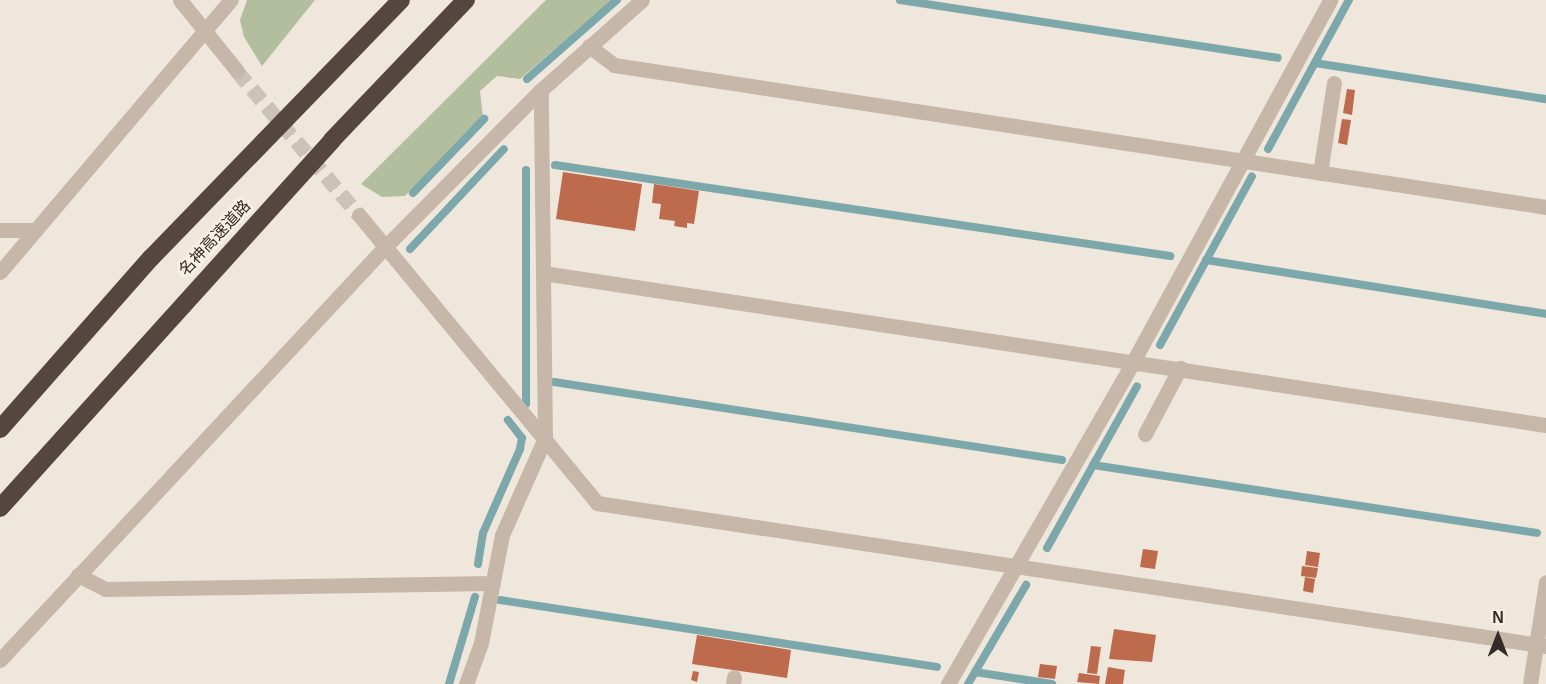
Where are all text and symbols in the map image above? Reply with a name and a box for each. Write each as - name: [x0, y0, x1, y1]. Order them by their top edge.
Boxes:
- street label: 名神高速道路: [175, 196, 255, 280]
- north arrow: [1468, 606, 1528, 666]
- text: N: [1492, 609, 1504, 626]

